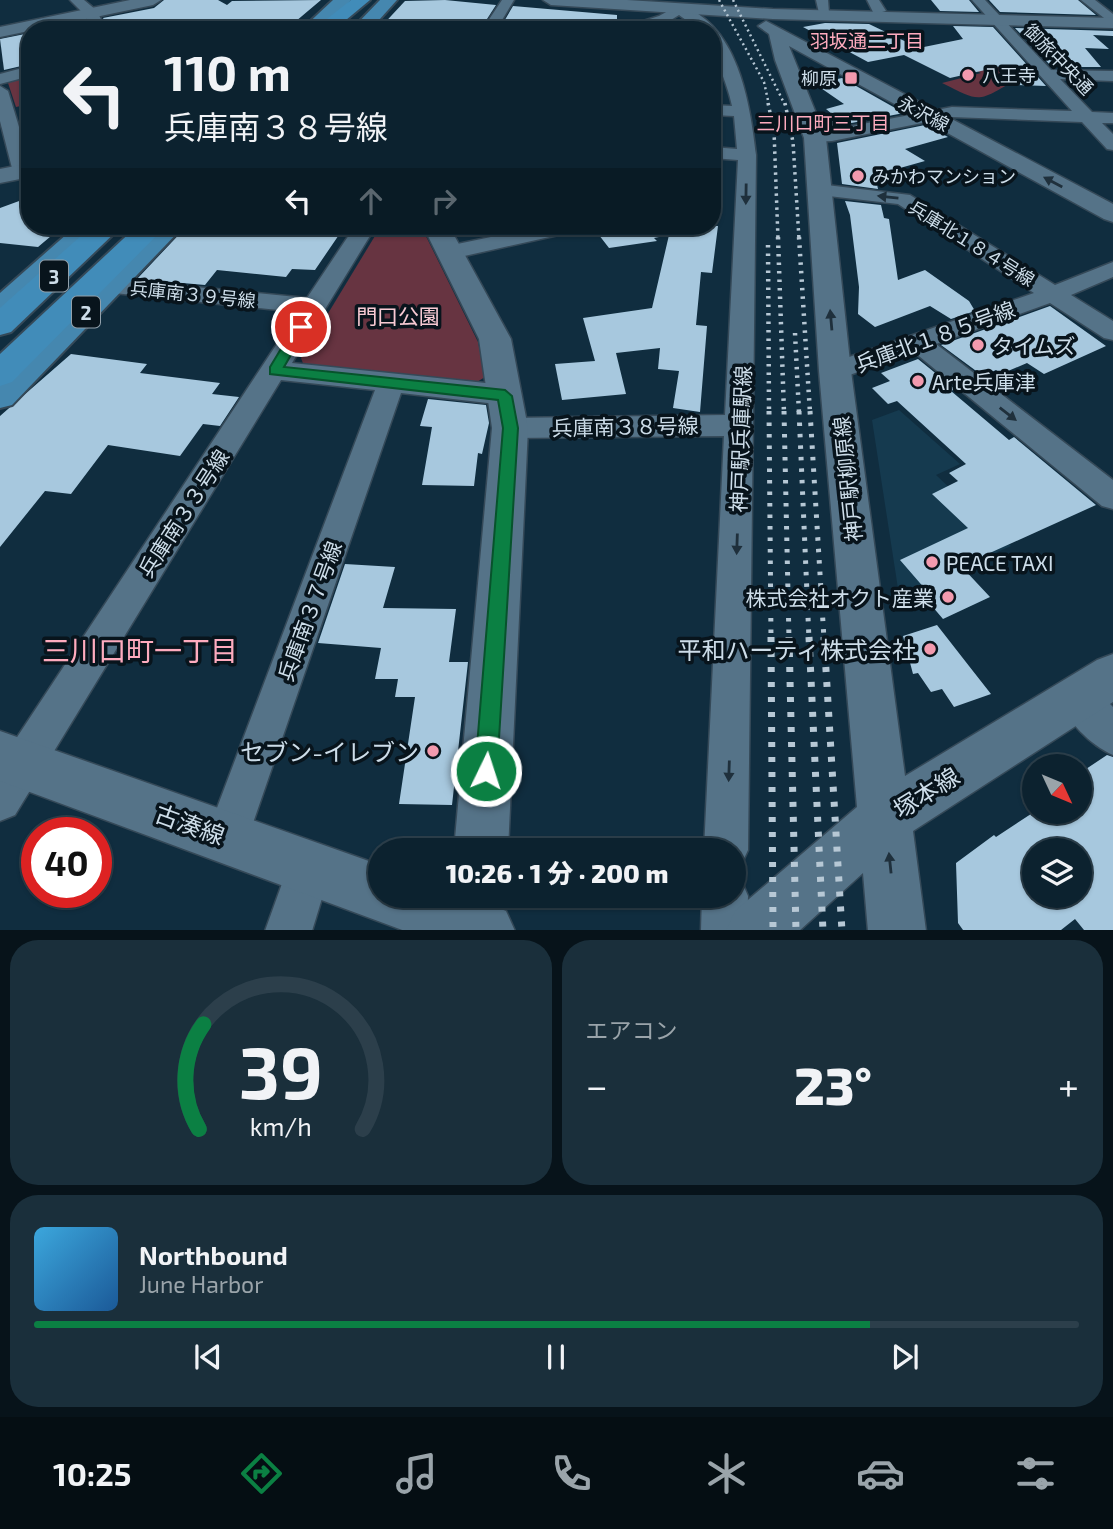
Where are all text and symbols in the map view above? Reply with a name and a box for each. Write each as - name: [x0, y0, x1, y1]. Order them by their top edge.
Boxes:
- street label: 御旅中央通: [1020, 19, 1098, 99]
- district label: 羽坂通二丁目: [810, 29, 924, 52]
- text: 110 m: [164, 42, 291, 101]
- icon: left: [49, 49, 140, 140]
- place label: 八王寺: [982, 64, 1036, 86]
- place label: 柳原: [801, 67, 837, 89]
- marker: 八王寺: [960, 67, 976, 83]
- marker: 柳原: [843, 70, 859, 86]
- street label: 永沢線: [895, 91, 953, 135]
- text: 兵庫南３８号線: [164, 107, 388, 145]
- district label: 三川口町三丁目: [756, 111, 890, 134]
- place label: みかわマンション: [872, 165, 1016, 187]
- marker: みかわマンション: [850, 168, 866, 184]
- one-way arrow: [1043, 176, 1063, 188]
- icon: left: [279, 182, 317, 220]
- icon: ahead: [352, 182, 390, 220]
- icon: right: [425, 182, 463, 220]
- one-way arrow: [740, 183, 752, 205]
- one-way arrow: [876, 191, 898, 202]
- street label: 兵庫北１８４号線: [905, 196, 1039, 290]
- road number: 3: [40, 260, 68, 292]
- street label: 兵庫南３９号線: [129, 276, 257, 312]
- road number: 2: [72, 296, 100, 328]
- street label: 兵庫北１８５号線: [852, 296, 1018, 376]
- pin: [271, 297, 331, 357]
- park label: 門口公園: [356, 303, 440, 328]
- icon: arrive: [282, 308, 320, 346]
- one-way arrow: [825, 309, 836, 331]
- place label: タイムズ: [992, 333, 1076, 358]
- marker: タイムズ: [970, 337, 986, 353]
- street label: 神戸駅兵庫駅線: [725, 365, 755, 513]
- place label: Arte兵庫津: [932, 369, 1036, 394]
- marker: Arte兵庫津: [910, 373, 926, 389]
- one-way arrow: [999, 406, 1017, 421]
- street label: 兵庫南３８号線: [551, 412, 699, 440]
- street label: 神戸駅柳原線: [828, 415, 866, 543]
- street label: 兵庫南３３号線: [132, 445, 234, 581]
- one-way arrow: [731, 533, 742, 555]
- street label: 兵庫南３７号線: [272, 538, 346, 684]
- place label: PEACE TAXI: [946, 550, 1053, 575]
- marker: PEACE TAXI: [924, 554, 940, 570]
- place label: 株式会社オクト産業: [745, 585, 934, 610]
- marker: 株式会社オクト産業: [940, 589, 956, 605]
- district label: 三川口町一丁目: [42, 633, 238, 667]
- place label: 平和ハーティ株式会社: [677, 635, 916, 664]
- marker: 平和ハーティ株式会社: [922, 641, 938, 657]
- position arrow: [449, 734, 523, 808]
- place label: セブン-イレブン: [240, 737, 419, 766]
- marker: セブン-イレブン: [425, 743, 441, 759]
- north arrow: [1022, 754, 1092, 824]
- map controls: [1022, 754, 1092, 908]
- one-way arrow: [723, 761, 735, 783]
- street label: 塚本線: [888, 761, 964, 823]
- street label: 古湊線: [151, 798, 229, 850]
- speed limit sign: 40: [21, 817, 112, 908]
- button: layers: [1022, 838, 1092, 908]
- one-way arrow: [884, 851, 895, 873]
- text: 10:26 · 1 分 · 200 m: [446, 857, 668, 888]
- text: エアコン: [586, 1016, 678, 1044]
- text: 39: [239, 1026, 323, 1114]
- text: 23°: [794, 1053, 872, 1115]
- text: −: [586, 1062, 608, 1108]
- text: +: [1058, 1062, 1079, 1108]
- text: km/h: [250, 1110, 312, 1140]
- text: Northbound: [139, 1239, 288, 1270]
- text: June Harbor: [139, 1270, 263, 1298]
- icon: previous: [189, 1338, 227, 1376]
- icon: pause: [537, 1338, 575, 1376]
- icon: next: [886, 1338, 924, 1376]
- icon: directions: [237, 1449, 286, 1498]
- icon: music: [392, 1449, 441, 1498]
- icon: phone: [547, 1449, 596, 1498]
- icon: climate: [702, 1449, 751, 1498]
- icon: car: [856, 1449, 905, 1498]
- icon: filters: [1011, 1449, 1060, 1498]
- text: 10:25: [53, 1454, 131, 1492]

